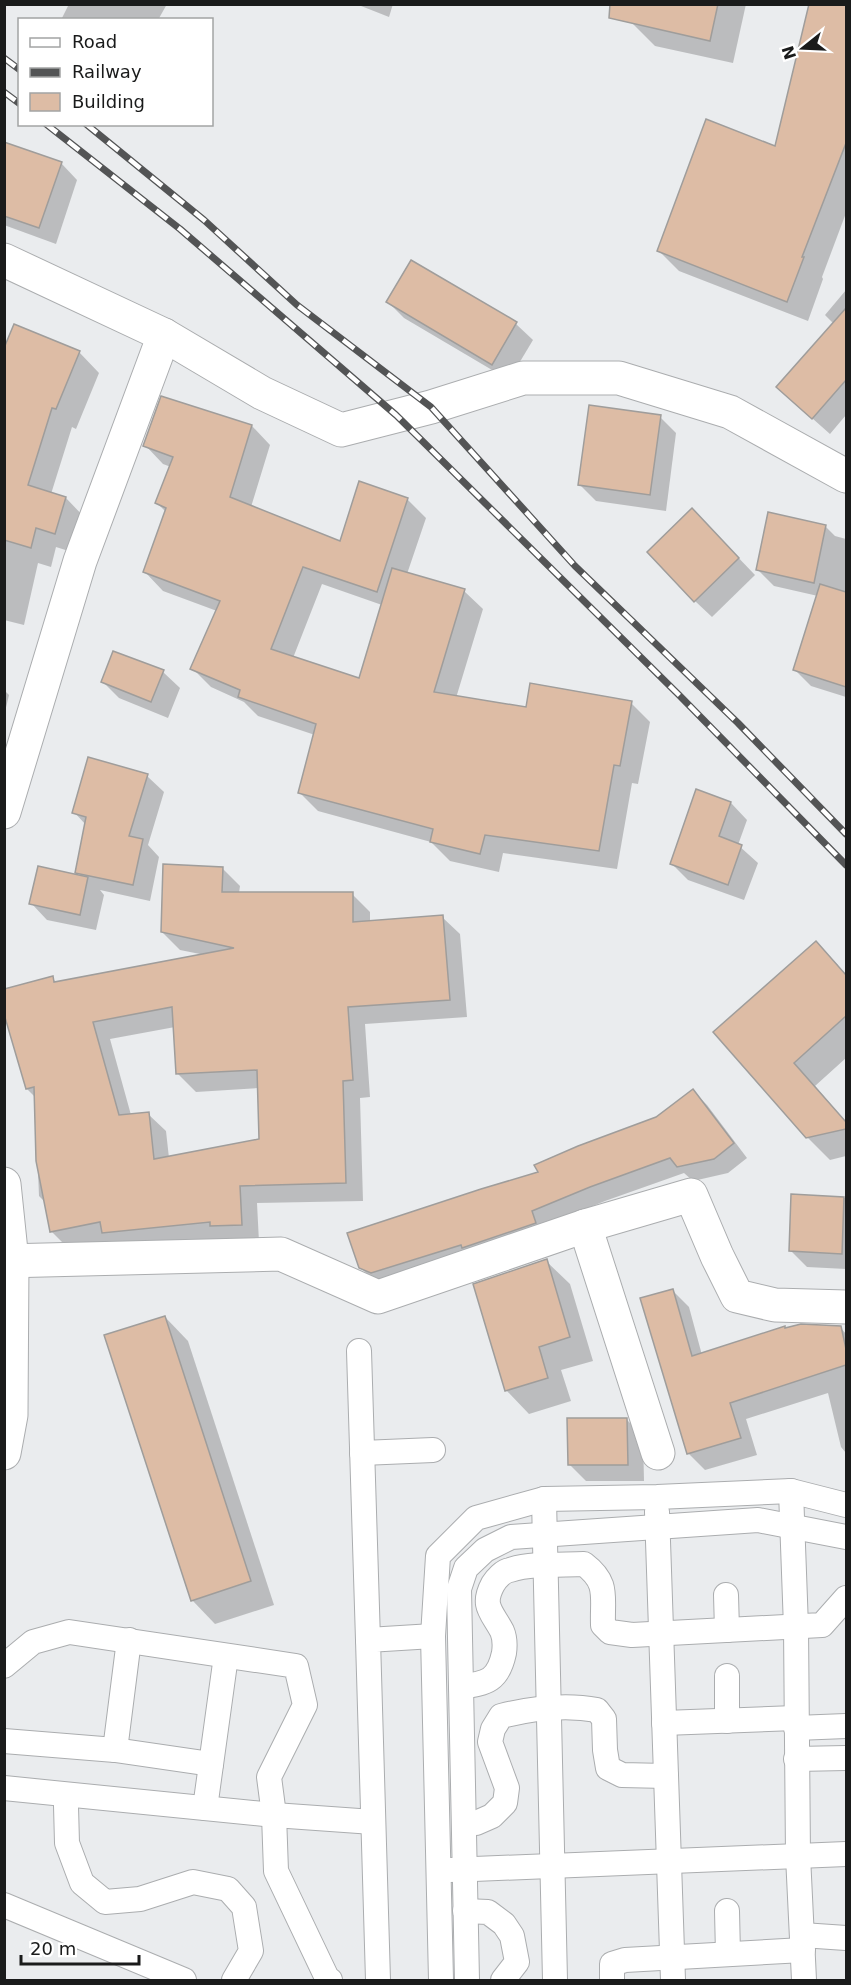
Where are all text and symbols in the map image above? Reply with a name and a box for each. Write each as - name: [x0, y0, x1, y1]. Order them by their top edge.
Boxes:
- legend: [18, 18, 213, 126]
- north arrow: [773, 18, 833, 78]
- text: Road: [72, 31, 117, 52]
- text: N: [778, 43, 800, 62]
- text: Railway: [72, 61, 142, 82]
- text: Building: [72, 91, 145, 112]
- scale bar: [21, 1928, 140, 1966]
- text: 20 m: [30, 1938, 76, 1959]

